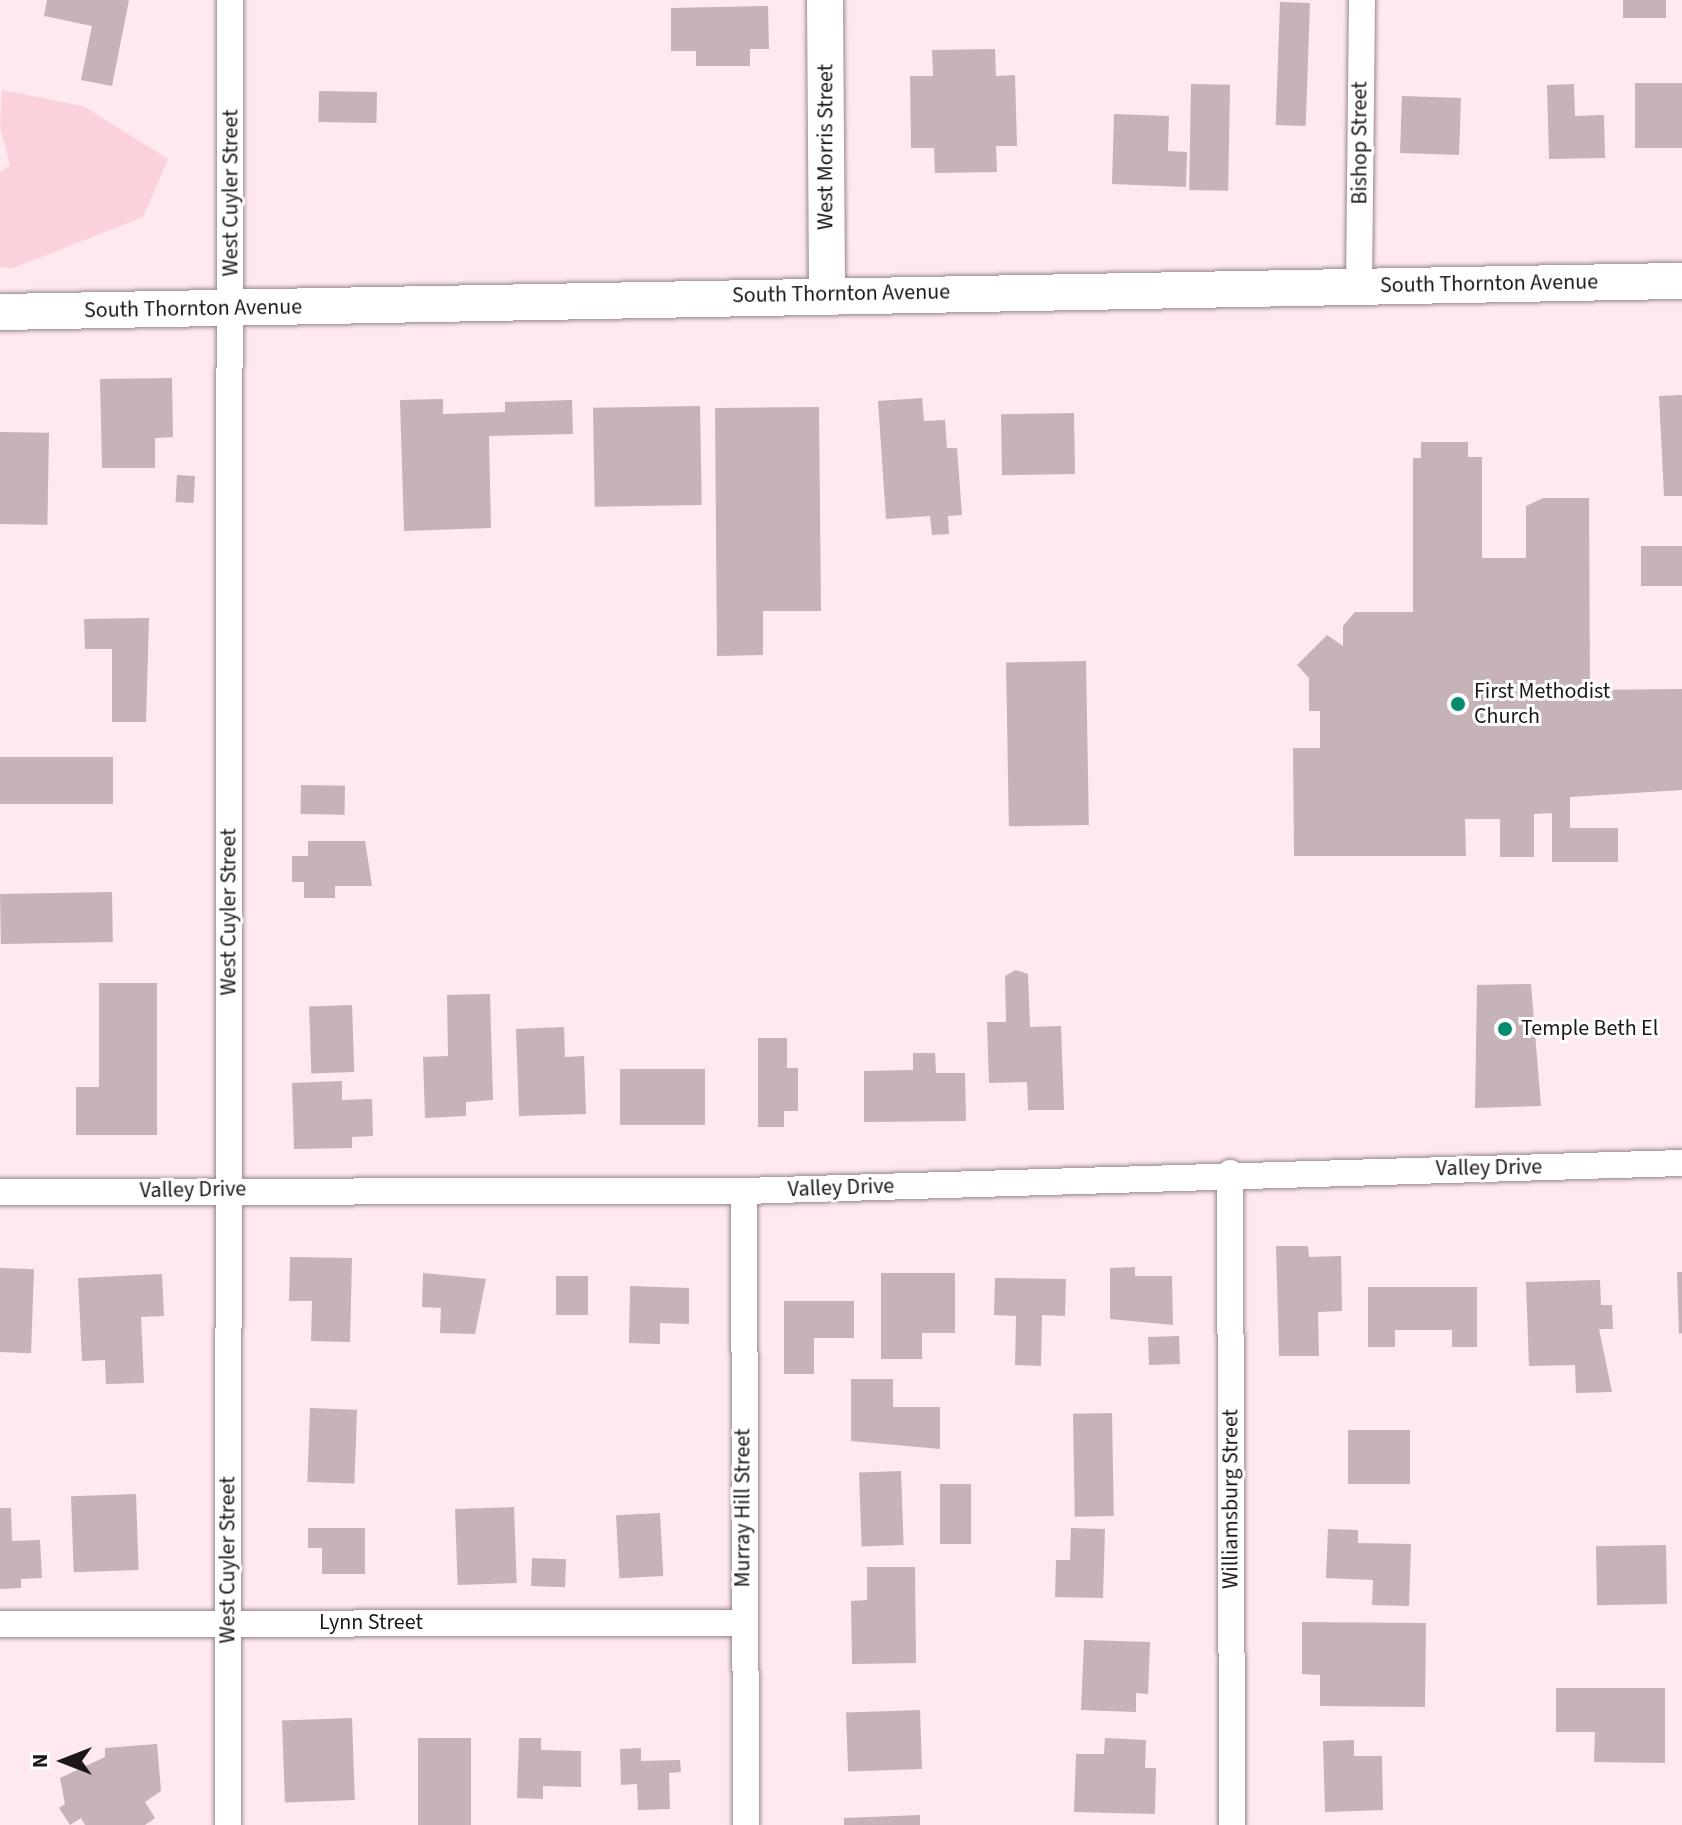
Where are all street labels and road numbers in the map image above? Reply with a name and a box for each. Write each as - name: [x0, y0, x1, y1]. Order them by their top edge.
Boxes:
- street label: West Morris Street: [813, 64, 839, 230]
- street label: Bishop Street: [1347, 81, 1373, 205]
- street label: West Cuyler Street: [218, 109, 244, 277]
- street label: South Thornton Avenue: [1380, 269, 1598, 299]
- street label: South Thornton Avenue: [732, 279, 950, 309]
- street label: South Thornton Avenue: [84, 294, 302, 324]
- street label: West Cuyler Street: [216, 828, 242, 996]
- street label: Valley Drive: [1436, 1154, 1542, 1182]
- street label: Valley Drive: [787, 1173, 895, 1203]
- street label: Valley Drive: [140, 1176, 246, 1204]
- street label: Williamsburg Street: [1218, 1409, 1244, 1589]
- street label: Murray Hill Street: [730, 1429, 756, 1587]
- street label: West Cuyler Street: [215, 1476, 241, 1644]
- street label: Lynn Street: [319, 1610, 423, 1636]

